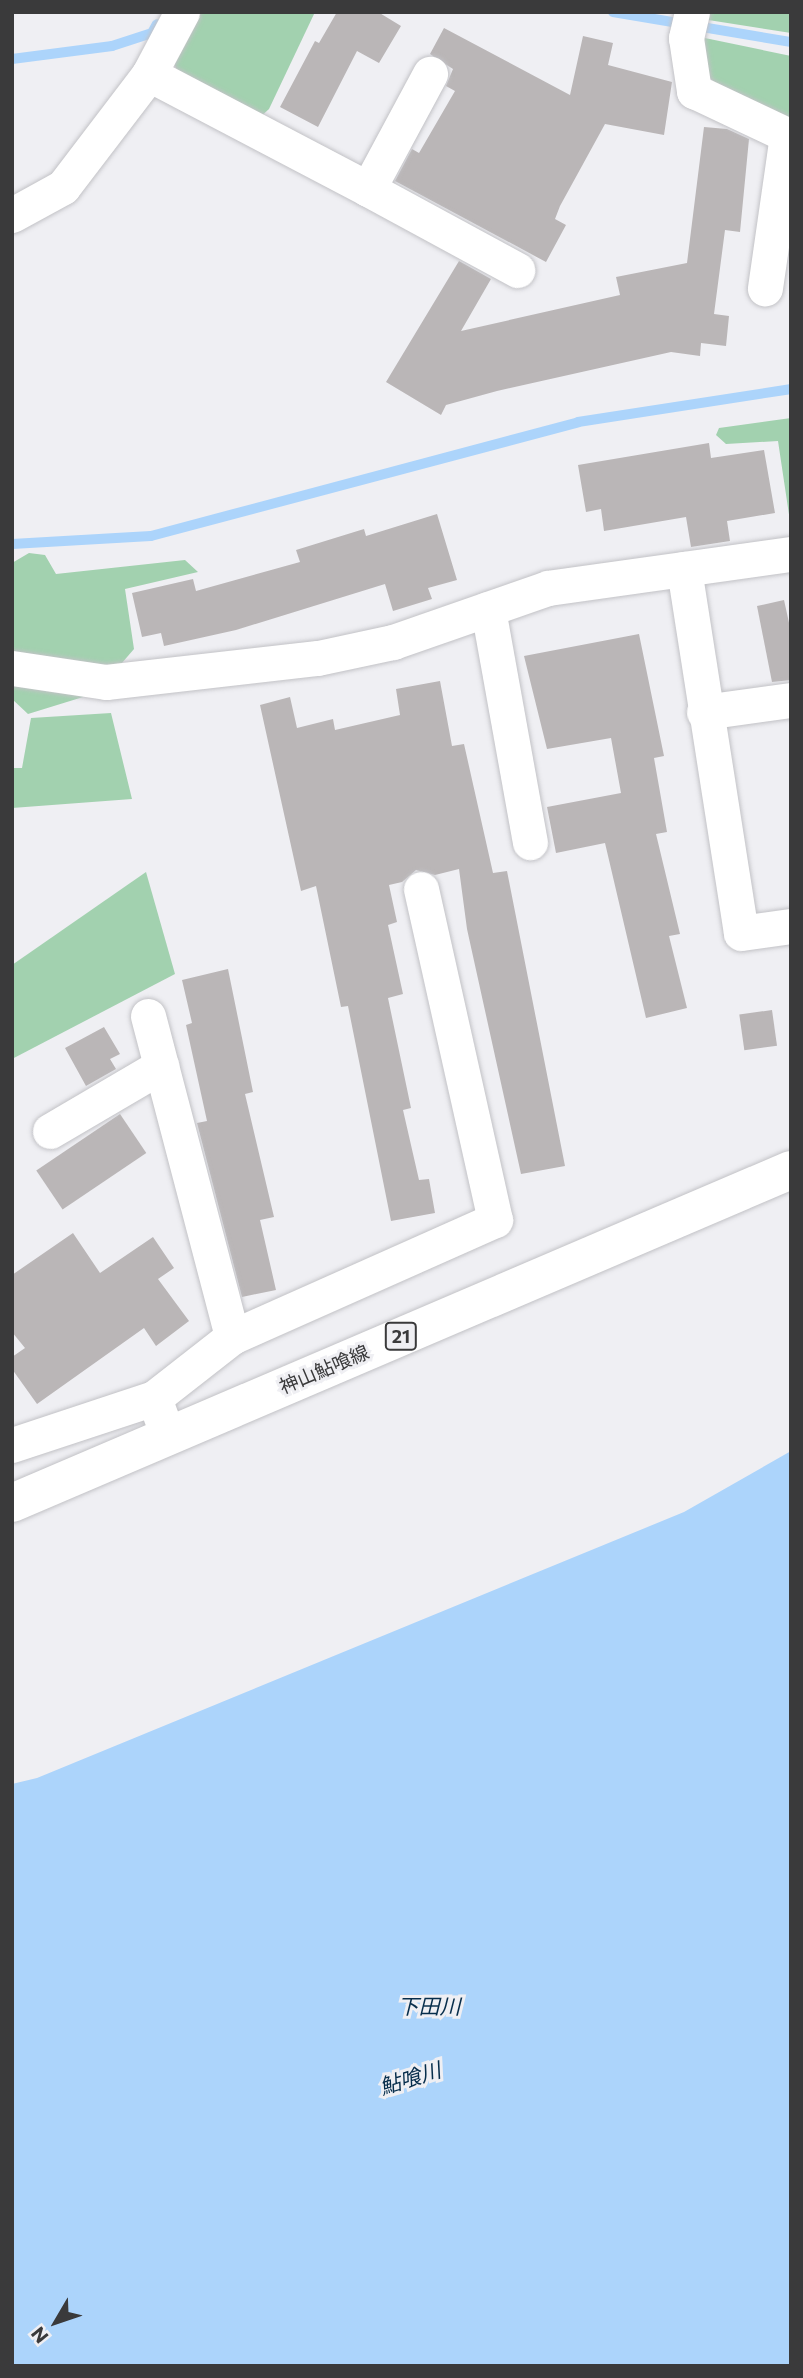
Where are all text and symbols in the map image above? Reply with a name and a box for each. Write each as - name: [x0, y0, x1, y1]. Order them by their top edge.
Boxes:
- road number: 21: [384, 1322, 418, 1350]
- street label: 神山鮎喰線: [276, 1340, 372, 1398]
- water label: 下田川: [398, 1993, 460, 2019]
- water label: 鮎喰川: [376, 2057, 444, 2099]
- north arrow: [21, 2287, 91, 2357]
- text: N: [26, 2323, 53, 2348]

